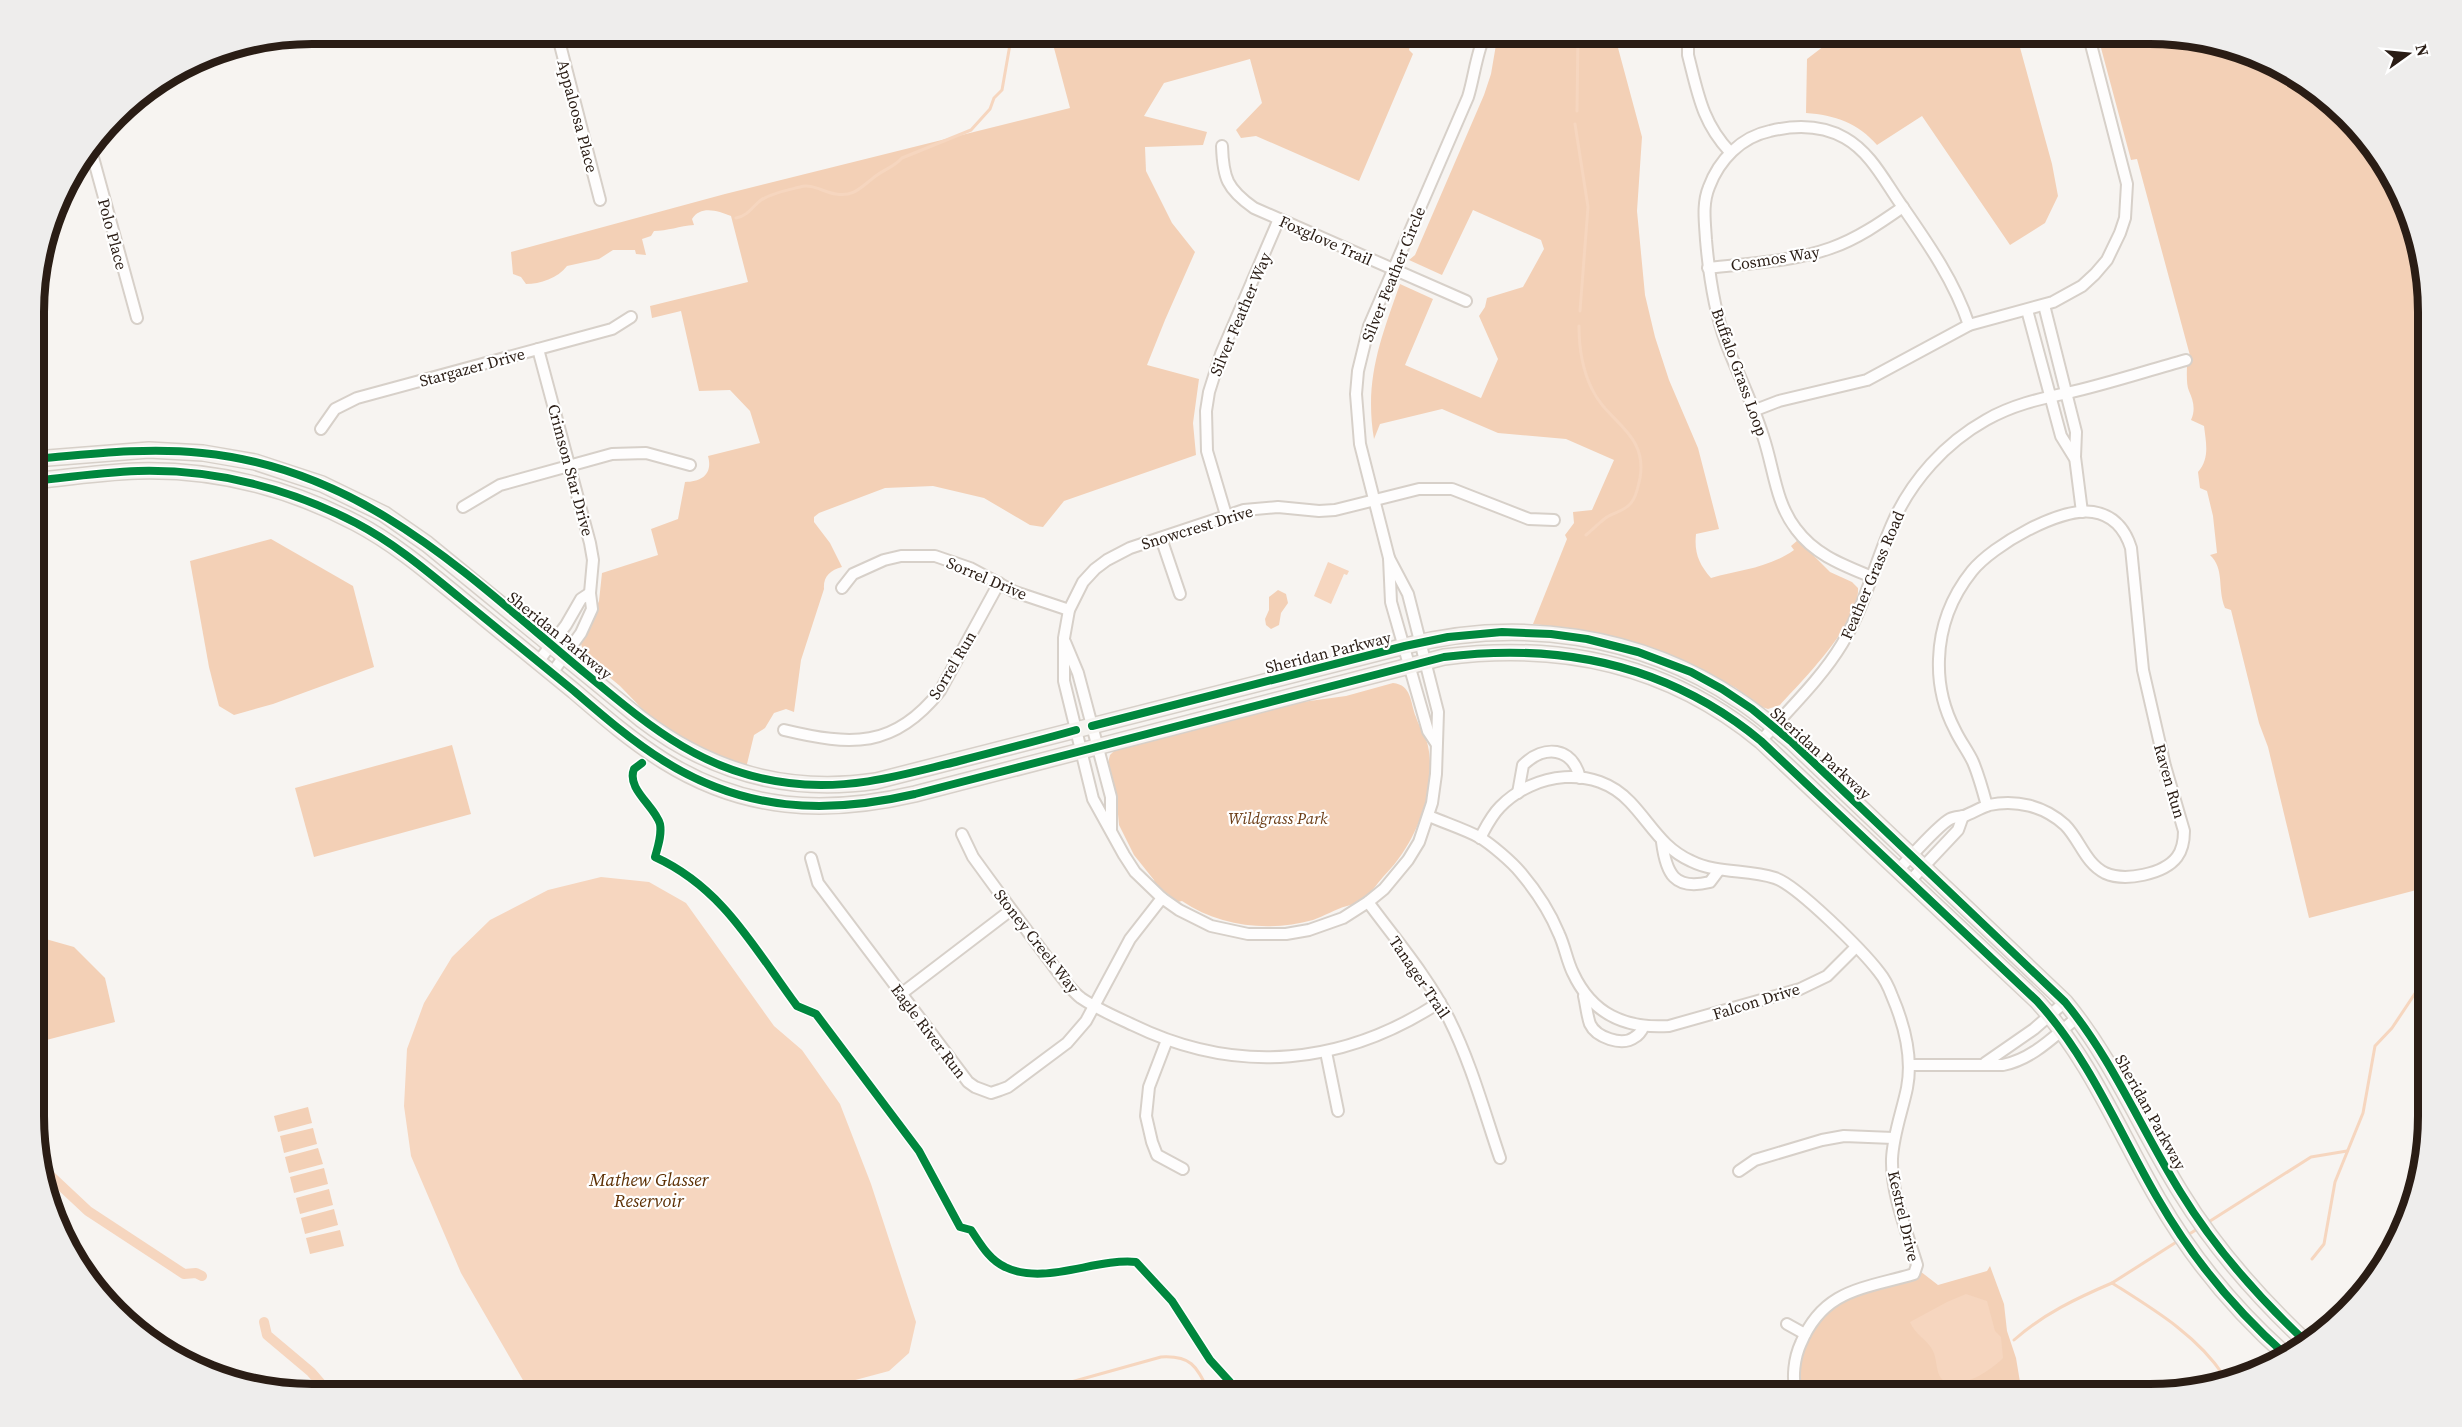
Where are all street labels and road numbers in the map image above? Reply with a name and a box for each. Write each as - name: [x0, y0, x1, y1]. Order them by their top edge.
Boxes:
- street label: Appaloosa Place: [552, 57, 604, 175]
- street label: Polo Place: [93, 196, 133, 272]
- street label: Silver Feather Circle: [1356, 203, 1430, 345]
- street label: Foxglove Trail: [1276, 210, 1376, 270]
- street label: Cosmos Way: [1729, 240, 1822, 276]
- street label: Silver Feather Way: [1204, 248, 1276, 379]
- street label: Buffalo Grass Loop: [1707, 305, 1773, 439]
- street label: Stargazer Drive: [417, 342, 527, 392]
- street label: Crimson Star Drive: [543, 402, 599, 538]
- street label: Snowcrest Drive: [1139, 500, 1255, 554]
- street label: Feather Grass Road: [1835, 507, 1909, 643]
- street label: Sorrel Drive: [943, 551, 1031, 605]
- street label: Sheridan Parkway: [503, 586, 618, 685]
- street label: Sorrel Run: [923, 626, 981, 703]
- street label: Sheridan Parkway: [1263, 626, 1394, 678]
- street label: Sheridan Parkway: [1766, 702, 1877, 805]
- street label: Raven Run: [2149, 741, 2191, 821]
- street label: Stoney Creek Way: [989, 884, 1085, 998]
- street label: Tanager Trail: [1384, 932, 1456, 1023]
- street label: Falcon Drive: [1710, 977, 1802, 1025]
- street label: Eagle River Run: [886, 979, 972, 1083]
- street label: Sheridan Parkway: [2110, 1050, 2192, 1174]
- street label: Kestrel Drive: [1883, 1169, 1925, 1263]

